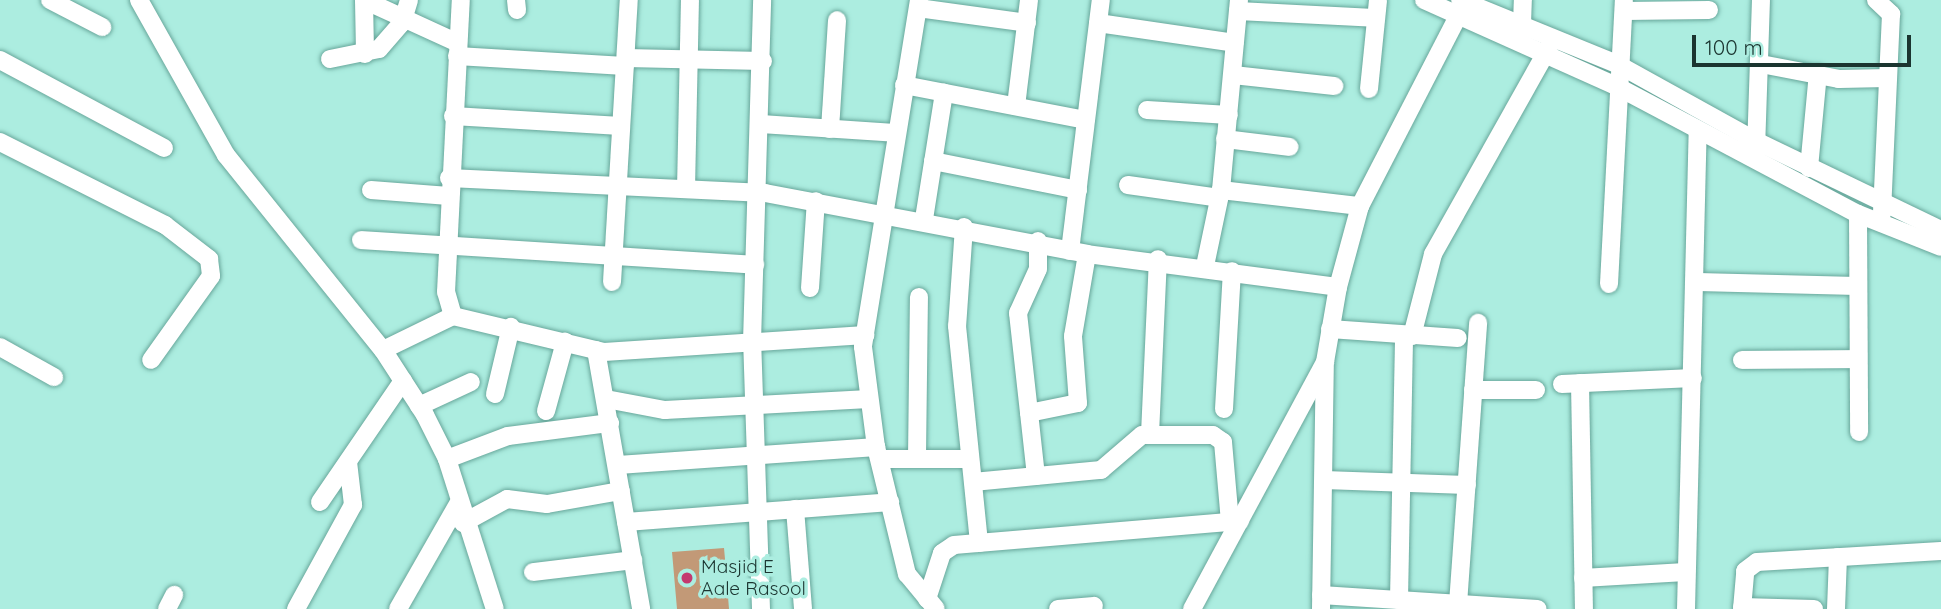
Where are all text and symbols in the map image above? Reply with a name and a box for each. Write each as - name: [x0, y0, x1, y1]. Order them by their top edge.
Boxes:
- scale bar: [1696, 21, 1915, 65]
- text: 100 m: [1705, 34, 1763, 60]
- place label: Masjid E Aale Rasool: [701, 556, 806, 600]
- marker: Masjid E Aale Rasool: [679, 570, 695, 586]

